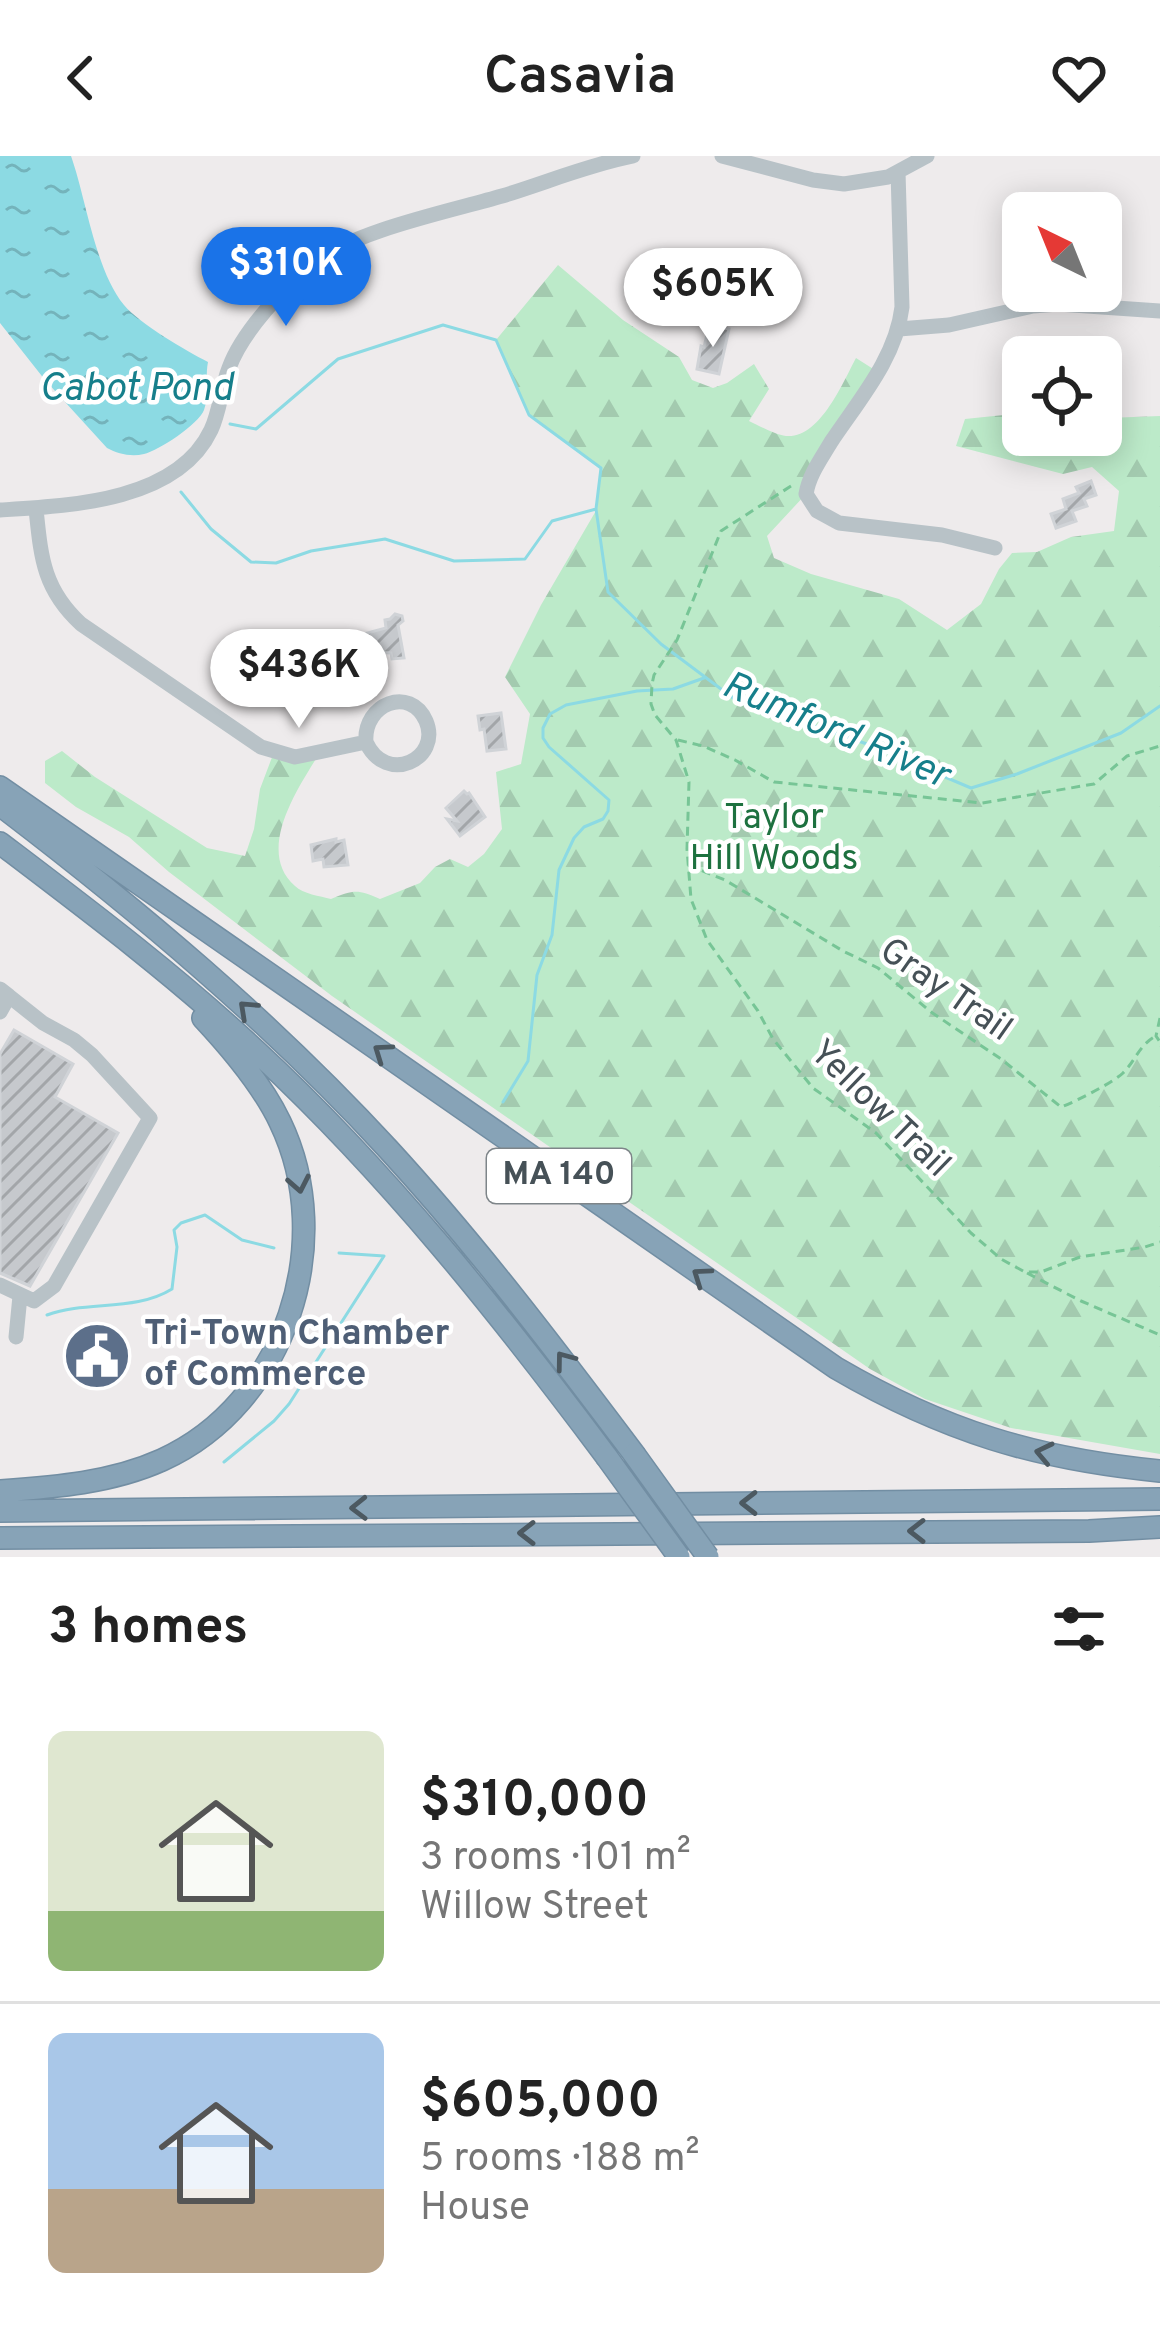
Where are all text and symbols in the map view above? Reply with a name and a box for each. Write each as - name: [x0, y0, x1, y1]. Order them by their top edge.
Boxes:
- text: Casavia: [484, 44, 676, 113]
- icon: back: [48, 45, 114, 111]
- icon: heart: [1046, 45, 1112, 111]
- north arrow: [1002, 192, 1122, 312]
- map controls: [1002, 192, 1122, 456]
- pin: $310K: [202, 227, 370, 329]
- text: $310K: [228, 241, 344, 290]
- pin: $605K: [629, 248, 797, 350]
- text: $605K: [651, 262, 775, 311]
- button: locate: [1002, 336, 1122, 456]
- water label: Cabot Pond: [39, 366, 236, 415]
- pin: $436K: [215, 629, 383, 731]
- text: $436K: [237, 643, 361, 692]
- water label: Rumford River: [714, 662, 959, 803]
- park label: Taylor Hill Woods: [690, 796, 858, 883]
- street label: Gray Trail: [870, 929, 1020, 1053]
- one-way arrow: [239, 1001, 260, 1023]
- street label: Yellow Trail: [799, 1031, 959, 1189]
- one-way arrow: [373, 1044, 395, 1066]
- road number: MA 140: [487, 1149, 631, 1203]
- one-way arrow: [285, 1173, 311, 1193]
- one-way arrow: [692, 1268, 714, 1290]
- place label: Tri-Town Chamber of Commerce: [144, 1312, 450, 1399]
- public building icon: Tri-Town Chamber of Commerce: [62, 1321, 132, 1391]
- one-way arrow: [556, 1352, 578, 1373]
- one-way arrow: [1035, 1442, 1055, 1467]
- one-way arrow: [739, 1490, 757, 1516]
- one-way arrow: [349, 1494, 368, 1520]
- one-way arrow: [907, 1518, 925, 1544]
- one-way arrow: [517, 1520, 535, 1546]
- icon: filters: [1046, 1596, 1112, 1662]
- text: 3 homes: [48, 1597, 248, 1662]
- text: $310,000: [420, 1770, 649, 1835]
- icon: home: [144, 1779, 288, 1923]
- text: 3 rooms · 101 m²: [420, 1835, 691, 1884]
- text: Willow Street: [420, 1884, 649, 1933]
- text: $605,000: [420, 2071, 661, 2136]
- icon: home: [144, 2081, 288, 2225]
- text: 5 rooms · 188 m²: [420, 2136, 700, 2185]
- text: House: [420, 2185, 530, 2234]

